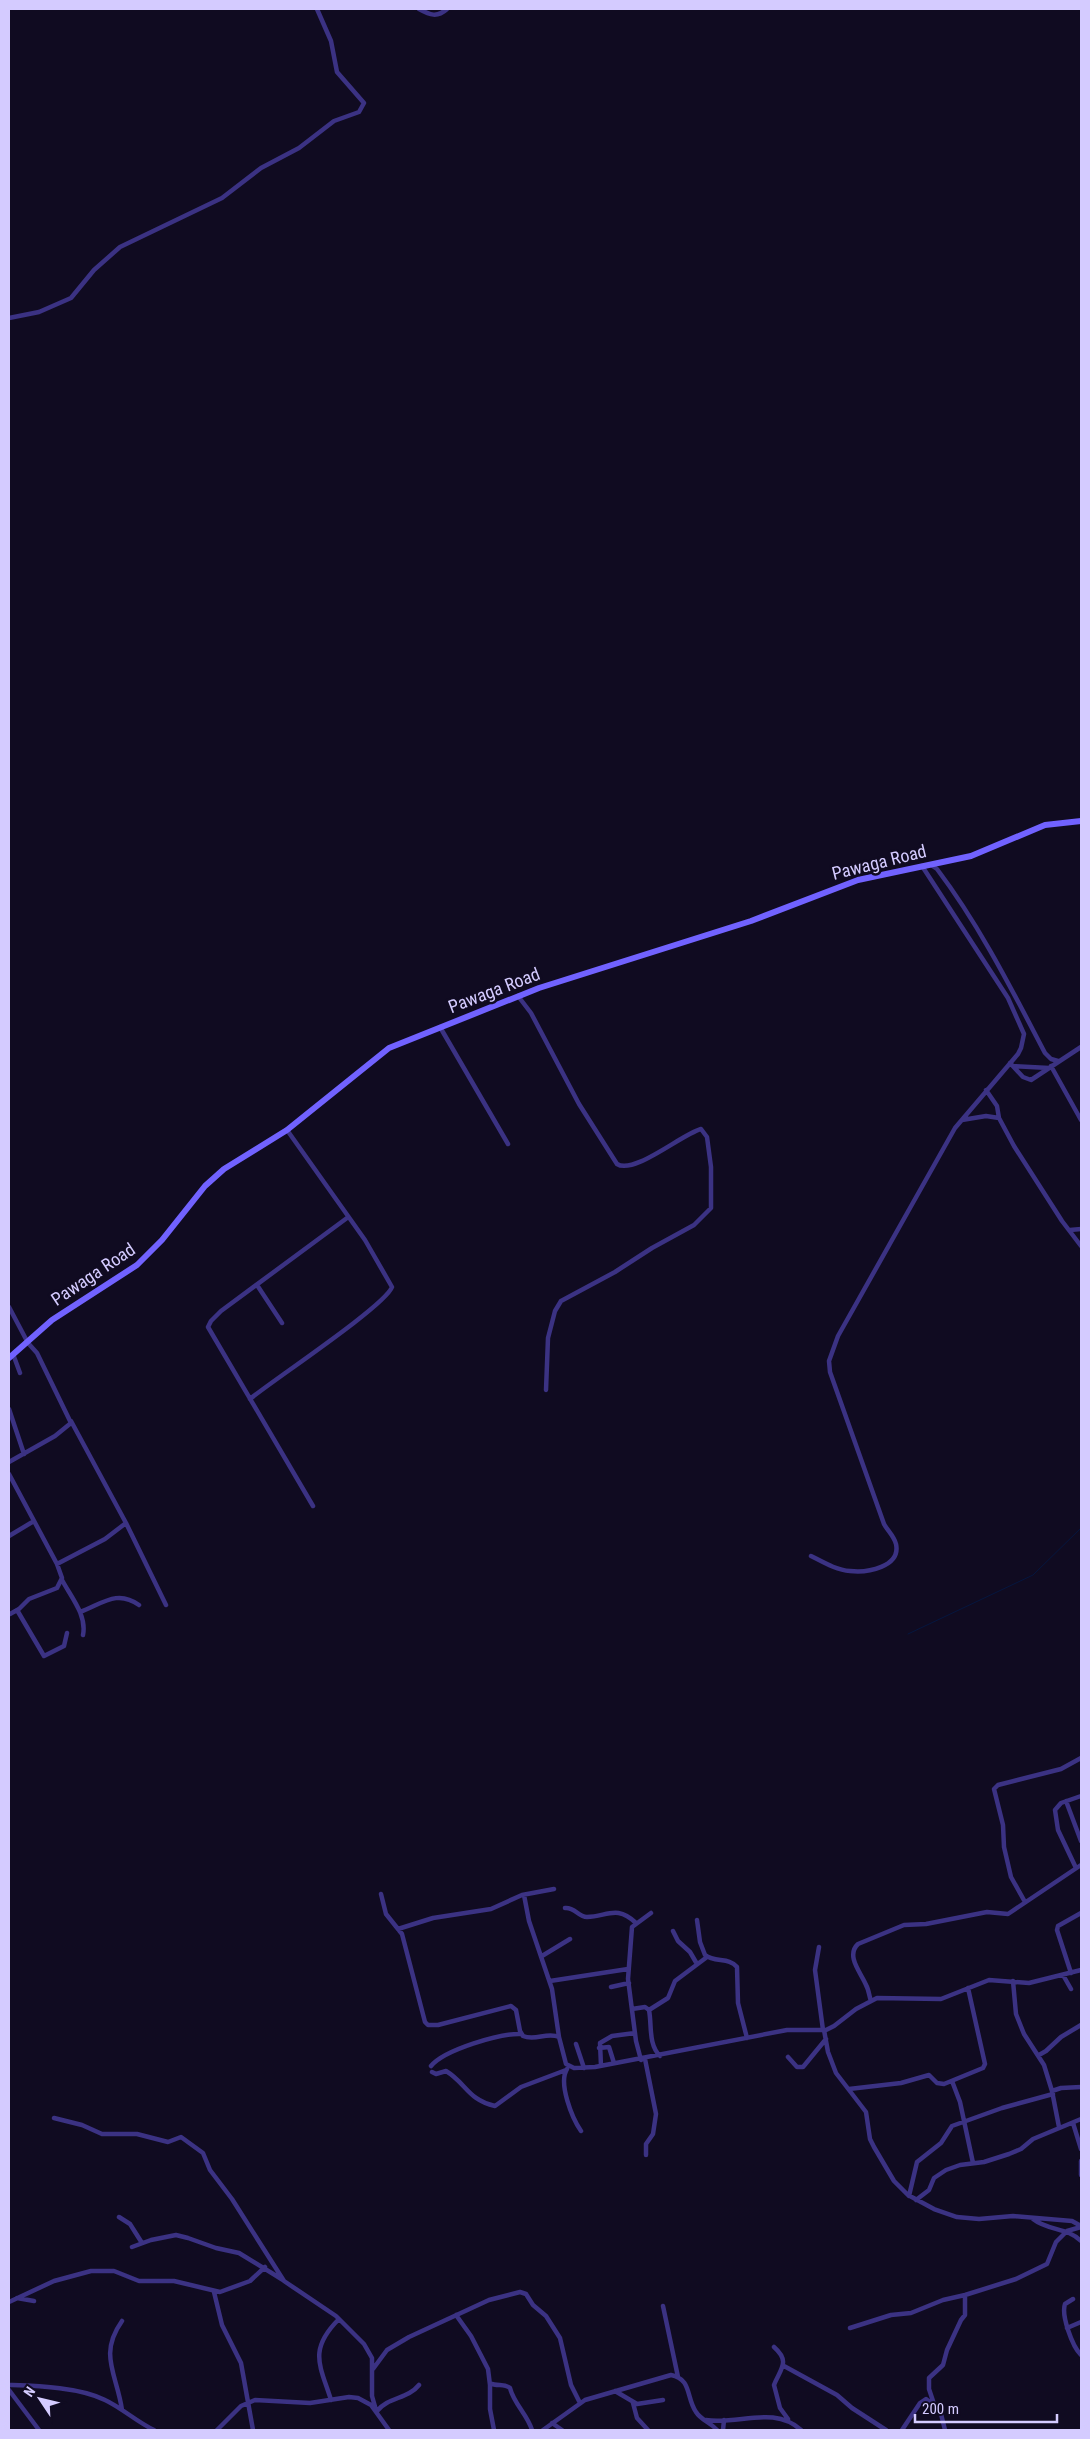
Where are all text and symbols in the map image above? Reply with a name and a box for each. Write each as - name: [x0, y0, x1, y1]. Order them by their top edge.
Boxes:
- street label: Pawaga Road: [830, 840, 928, 884]
- street label: Pawaga Road: [445, 963, 543, 1017]
- street label: Pawaga Road: [47, 1238, 139, 1310]
- north arrow: [15, 2374, 65, 2424]
- text: N: [20, 2383, 38, 2400]
- scale bar: [915, 2392, 1058, 2424]
- text: 200 m: [922, 2400, 959, 2418]

